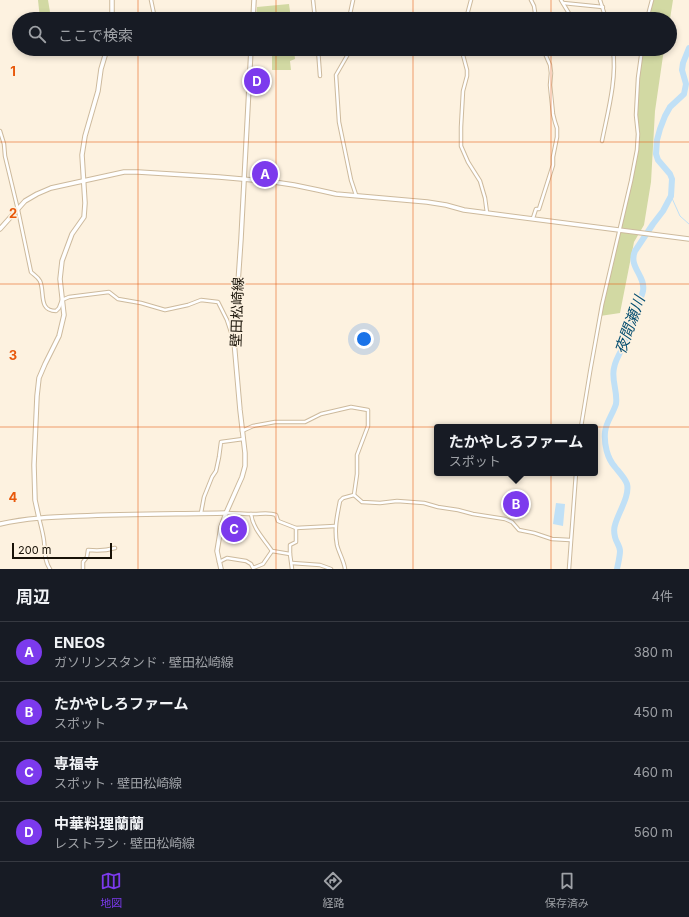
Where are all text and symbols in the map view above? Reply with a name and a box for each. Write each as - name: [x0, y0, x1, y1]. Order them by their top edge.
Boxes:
- search box: [12, 12, 677, 56]
- icon: search: [26, 23, 48, 45]
- text: ここで検索: [58, 26, 133, 45]
- text: 1: [10, 63, 16, 79]
- pin: D: [244, 66, 270, 96]
- pin: A: [252, 159, 278, 189]
- text: 2: [9, 205, 17, 221]
- street label: 壁田松崎線: [227, 277, 246, 347]
- water label: 夜間瀬川: [610, 292, 649, 356]
- your location: [354, 329, 374, 349]
- text: 3: [9, 347, 17, 363]
- popup: [434, 424, 598, 476]
- text: たかやしろファーム: [449, 432, 583, 451]
- text: スポット: [449, 453, 501, 469]
- text: 4: [9, 489, 18, 505]
- pin: B: [503, 489, 529, 519]
- pin: C: [221, 514, 247, 544]
- scale bar: [12, 541, 112, 560]
- text: 200 m: [18, 543, 51, 557]
- text: 周辺: [16, 587, 50, 607]
- text: 4件: [652, 588, 673, 604]
- text: ENEOS: [54, 633, 105, 652]
- text: A: [24, 644, 34, 660]
- text: 380 m: [634, 644, 673, 660]
- text: ガソリンスタンド · 壁田松崎線: [54, 654, 234, 670]
- text: たかやしろファーム: [54, 694, 189, 713]
- text: B: [25, 704, 33, 720]
- text: 450 m: [633, 704, 673, 720]
- text: スポット: [54, 715, 106, 731]
- text: 専福寺: [54, 754, 99, 773]
- text: C: [24, 764, 34, 780]
- text: 460 m: [633, 764, 673, 780]
- text: スポット · 壁田松崎線: [54, 775, 182, 791]
- text: 中華料理蘭蘭: [54, 814, 144, 833]
- text: D: [24, 824, 34, 840]
- text: 560 m: [634, 824, 673, 840]
- text: レストラン · 壁田松崎線: [54, 835, 195, 851]
- tab: 地図: [100, 870, 122, 910]
- tab: 経路: [322, 870, 344, 910]
- tab: 保存済み: [545, 870, 589, 910]

